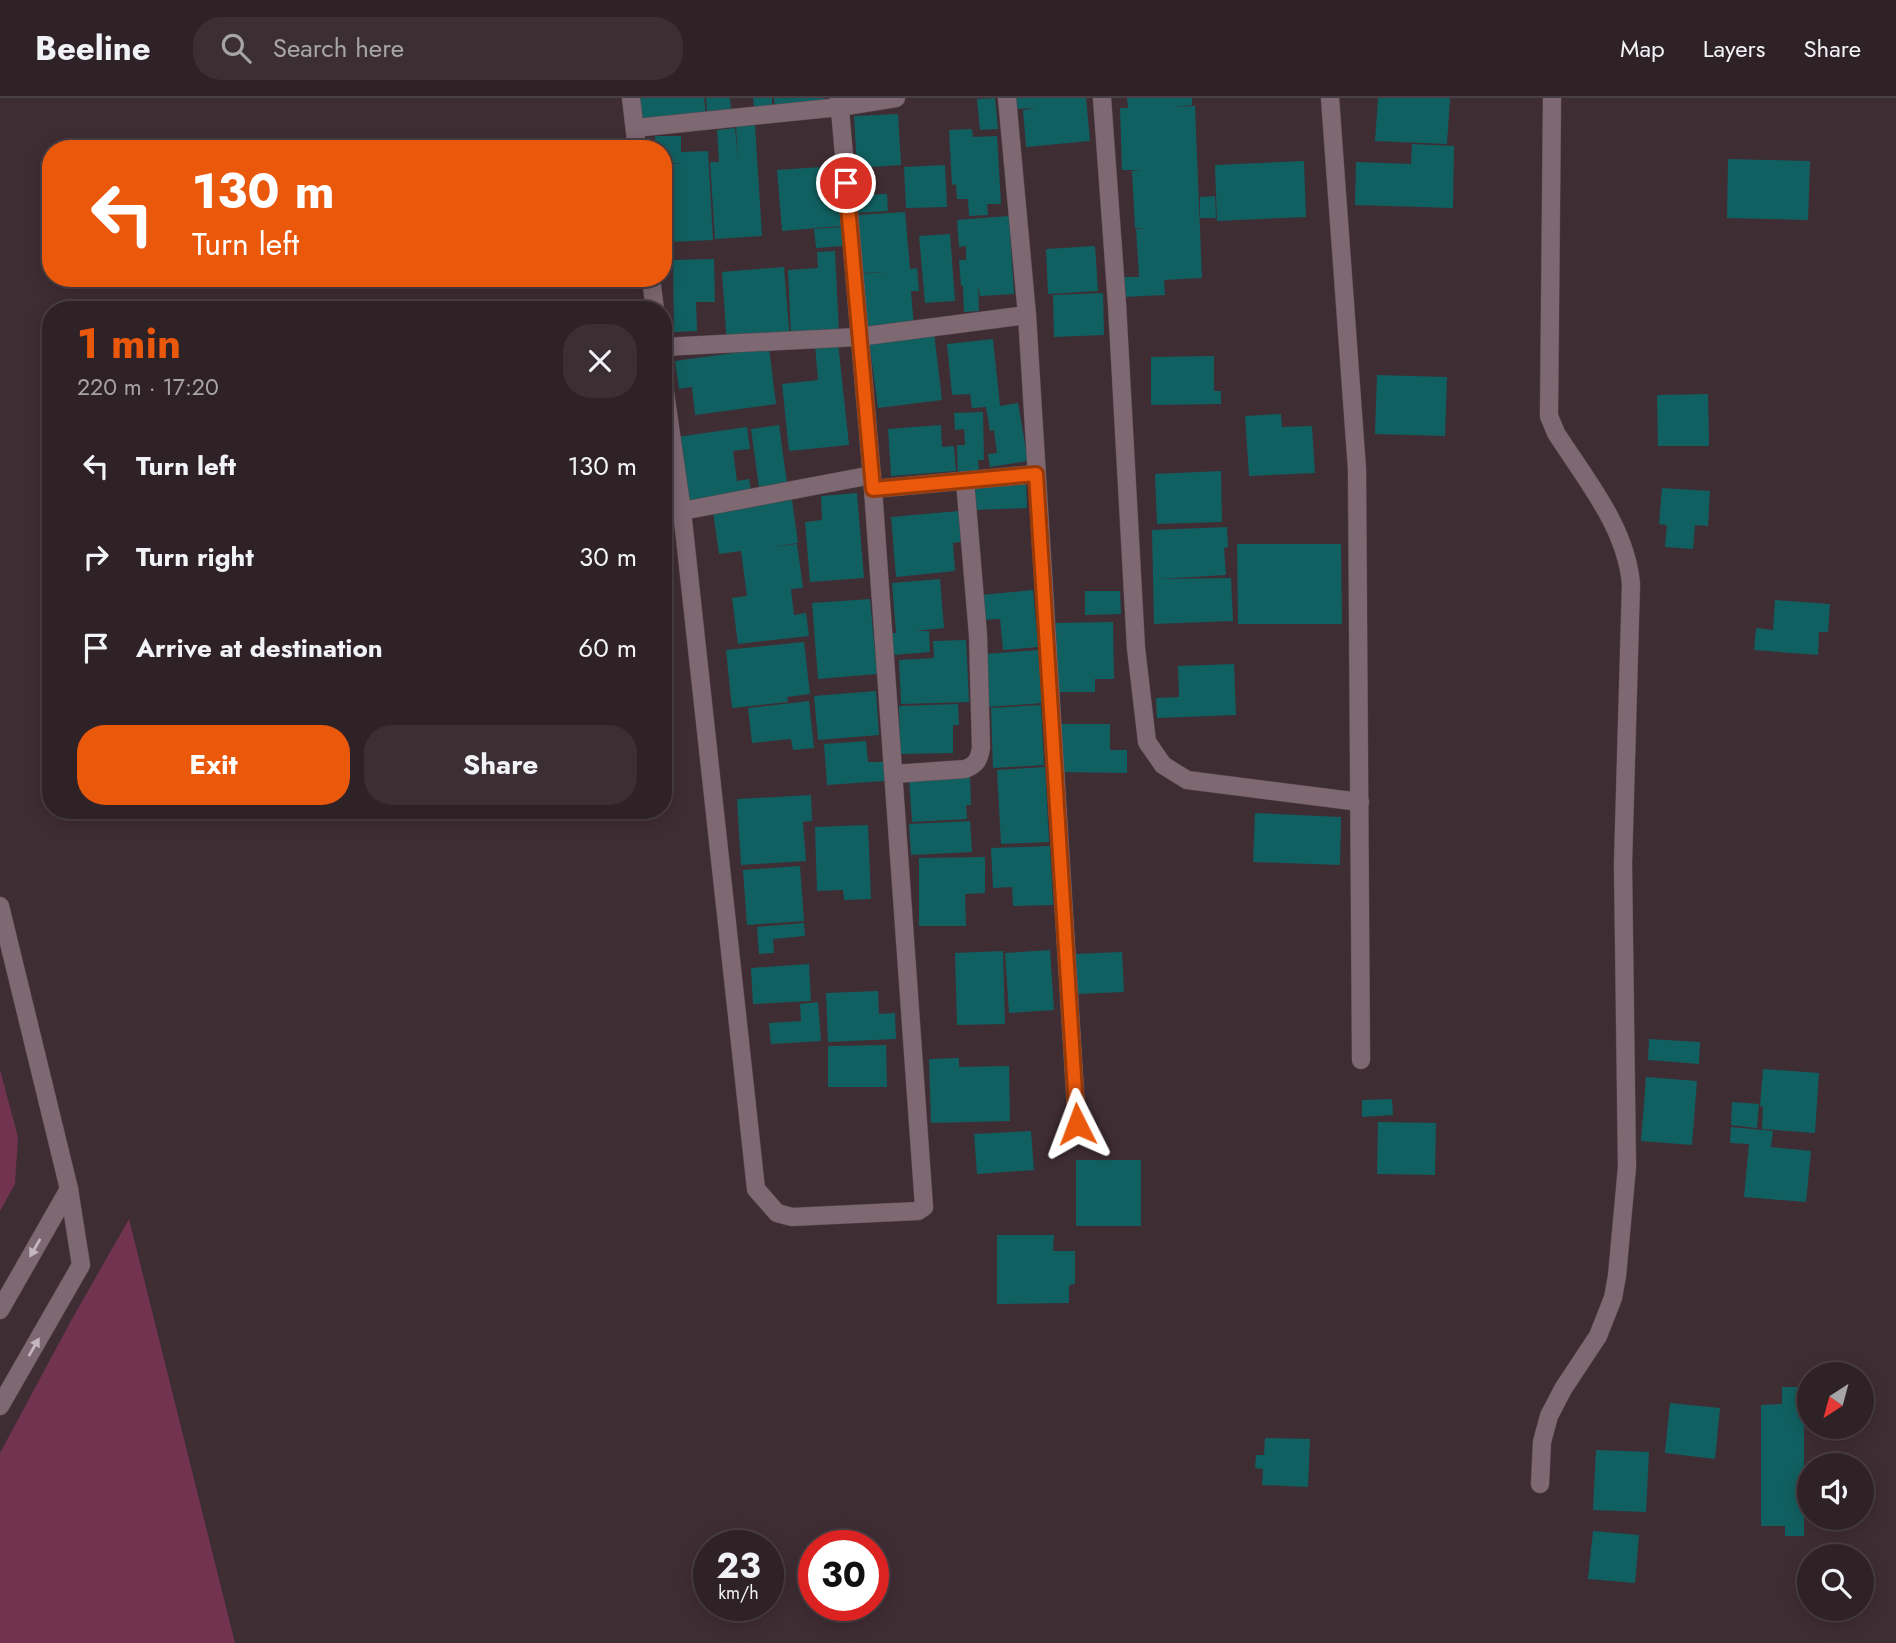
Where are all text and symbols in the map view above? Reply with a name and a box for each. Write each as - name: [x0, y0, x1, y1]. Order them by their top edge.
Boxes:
- search box: [193, 17, 683, 80]
- text: Beeline: [35, 25, 151, 72]
- icon: search: [217, 29, 255, 67]
- text: Search here: [273, 29, 404, 67]
- text: Map: [1620, 31, 1665, 66]
- text: Layers: [1703, 31, 1765, 66]
- text: Share: [1803, 31, 1861, 66]
- pin: [816, 153, 876, 213]
- text: 130 m: [192, 156, 335, 226]
- icon: arrive: [827, 164, 865, 202]
- icon: left: [77, 168, 168, 259]
- text: Turn left: [192, 221, 299, 267]
- text: 1 min: [77, 313, 181, 374]
- button: close: [563, 324, 637, 398]
- text: 220 m · 17:20: [77, 370, 219, 404]
- icon: left: [77, 447, 115, 485]
- text: Turn left: [136, 447, 236, 485]
- text: 130 m: [567, 447, 637, 485]
- icon: right: [77, 538, 115, 576]
- text: Turn right: [136, 538, 254, 576]
- text: 30 m: [579, 538, 637, 576]
- icon: arrive: [77, 629, 115, 667]
- text: Arrive at destination: [136, 629, 383, 667]
- text: 60 m: [578, 629, 637, 667]
- button: Exit: [77, 725, 350, 805]
- button: Share: [364, 725, 637, 805]
- position arrow: [1040, 1087, 1114, 1161]
- one-way arrow: [29, 1238, 41, 1258]
- one-way arrow: [28, 1337, 40, 1356]
- north arrow: [1797, 1362, 1874, 1438]
- map controls: [1797, 1362, 1874, 1621]
- button: sound: [1797, 1453, 1874, 1530]
- speed limit sign: 30: [798, 1530, 889, 1621]
- text: 23: [716, 1541, 761, 1591]
- button: search: [1797, 1544, 1874, 1621]
- text: km/h: [718, 1580, 759, 1606]

